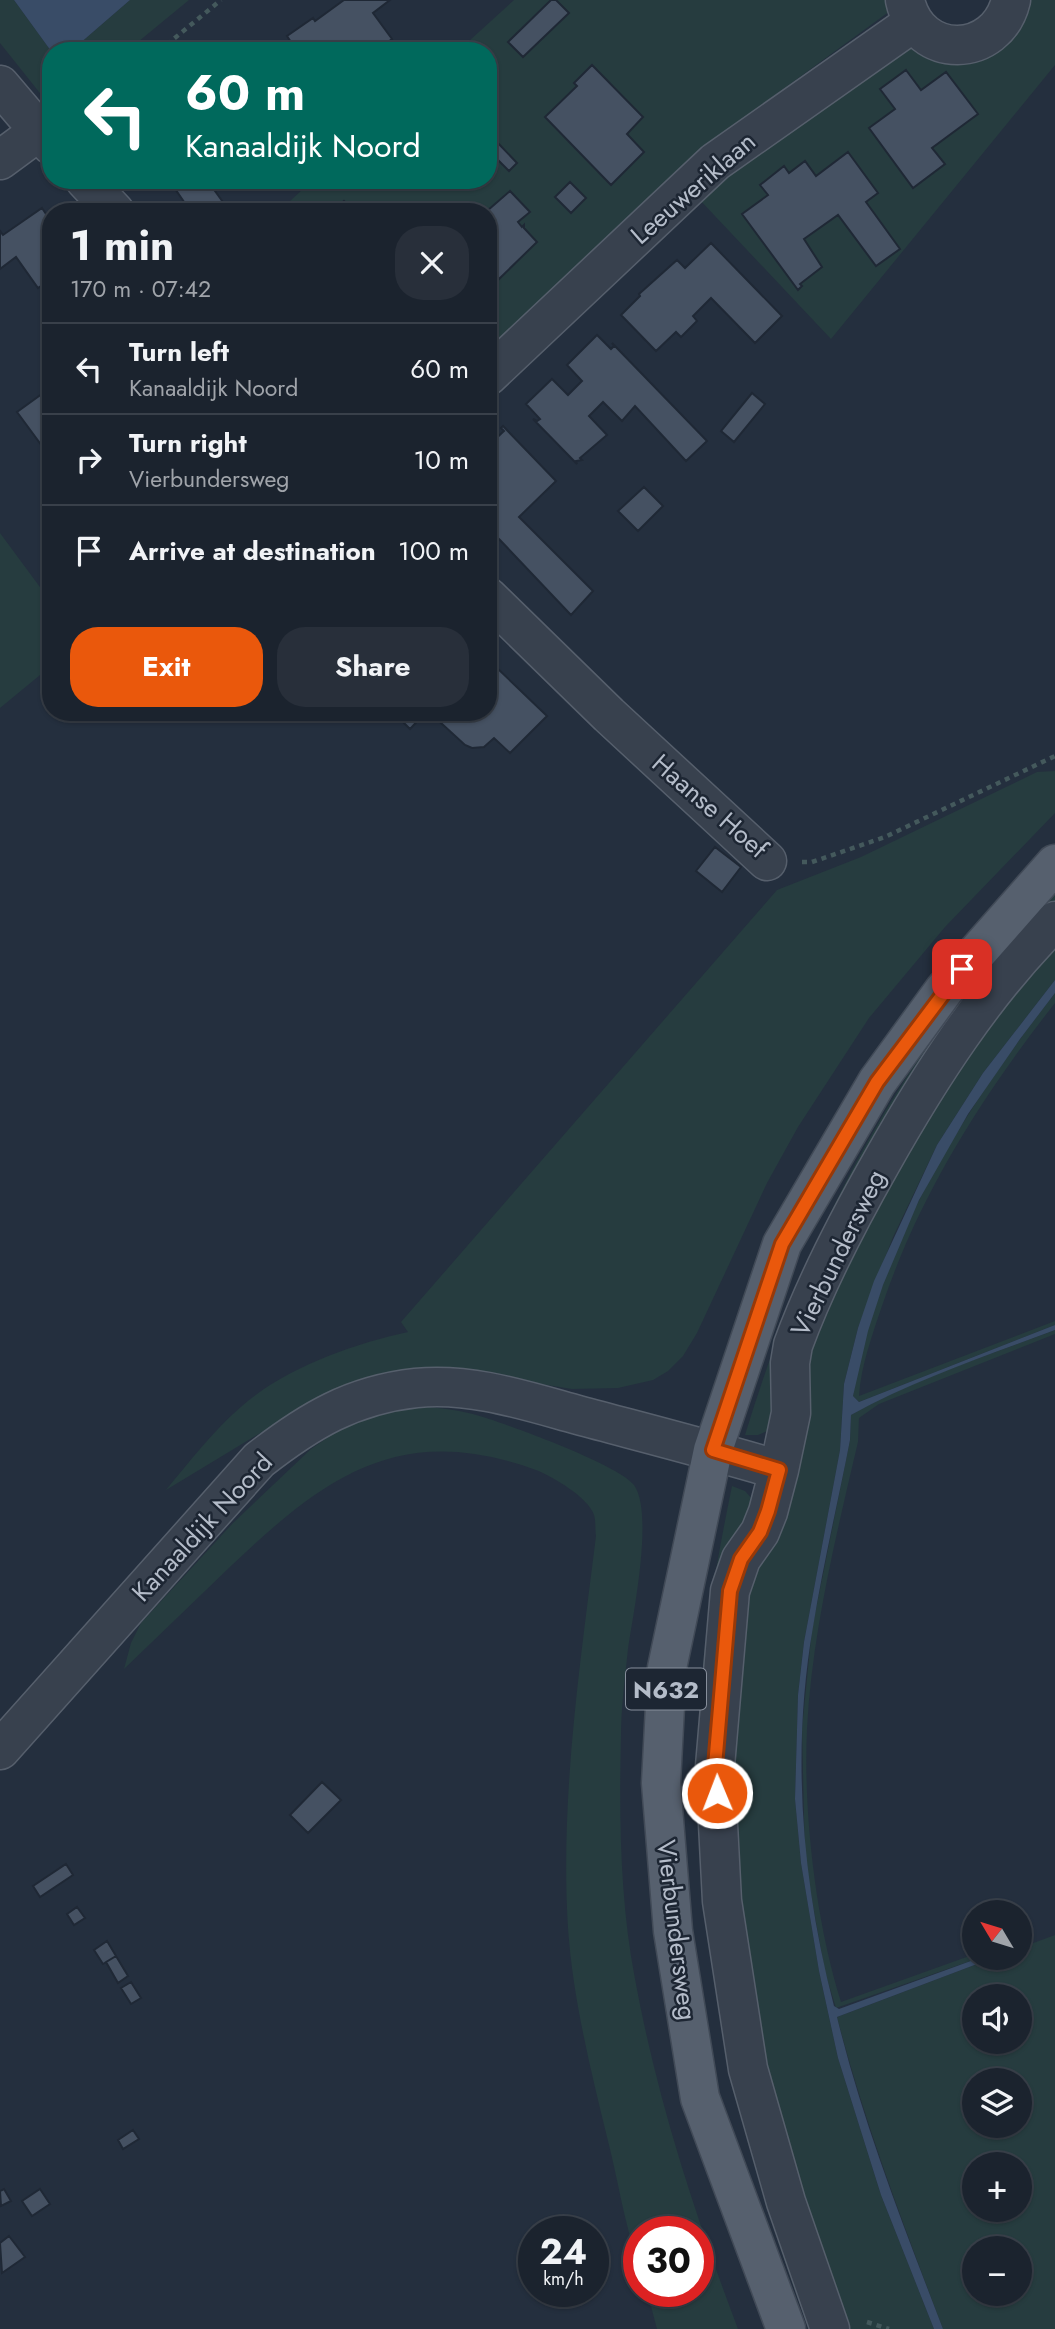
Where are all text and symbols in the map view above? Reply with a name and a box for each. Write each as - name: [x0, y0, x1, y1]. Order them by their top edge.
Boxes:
- text: 60 m: [185, 58, 305, 128]
- icon: left: [70, 70, 161, 161]
- text: Kanaaldijk Noord: [185, 123, 421, 169]
- street label: Leeuweriklaan: [622, 123, 764, 253]
- text: 1 min: [70, 215, 174, 276]
- button: close: [395, 226, 469, 300]
- text: 170 m · 07:42: [70, 272, 211, 306]
- text: Turn left: [129, 333, 229, 371]
- icon: left: [70, 350, 108, 388]
- text: 60 m: [410, 350, 469, 388]
- text: Kanaaldijk Noord: [129, 371, 298, 405]
- text: Turn right: [129, 424, 247, 462]
- icon: right: [70, 441, 108, 479]
- text: 10 m: [414, 441, 469, 479]
- text: Vierbundersweg: [129, 462, 289, 496]
- icon: arrive: [70, 532, 108, 570]
- text: Arrive at destination: [129, 532, 376, 570]
- text: 100 m: [398, 532, 469, 570]
- button: Exit: [70, 627, 263, 707]
- button: Share: [277, 627, 469, 707]
- street label: Haanse Hoef: [644, 745, 777, 867]
- pin: [932, 939, 992, 999]
- icon: arrive: [943, 950, 981, 988]
- street label: Vierbundersweg: [781, 1163, 895, 1343]
- street label: Kanaaldijk Noord: [123, 1444, 281, 1610]
- road number: N632: [626, 1668, 706, 1709]
- position arrow: [680, 1756, 754, 1830]
- street label: Vierbundersweg: [647, 1838, 707, 2022]
- north arrow: [962, 1900, 1032, 1970]
- map controls: [962, 1900, 1032, 2306]
- button: sound: [962, 1984, 1032, 2054]
- button: layers: [962, 2068, 1032, 2138]
- button: +: [962, 2152, 1032, 2222]
- speed limit sign: 30: [623, 2216, 714, 2307]
- text: 24: [540, 2227, 587, 2277]
- button: −: [962, 2236, 1032, 2306]
- text: km/h: [543, 2266, 584, 2292]

